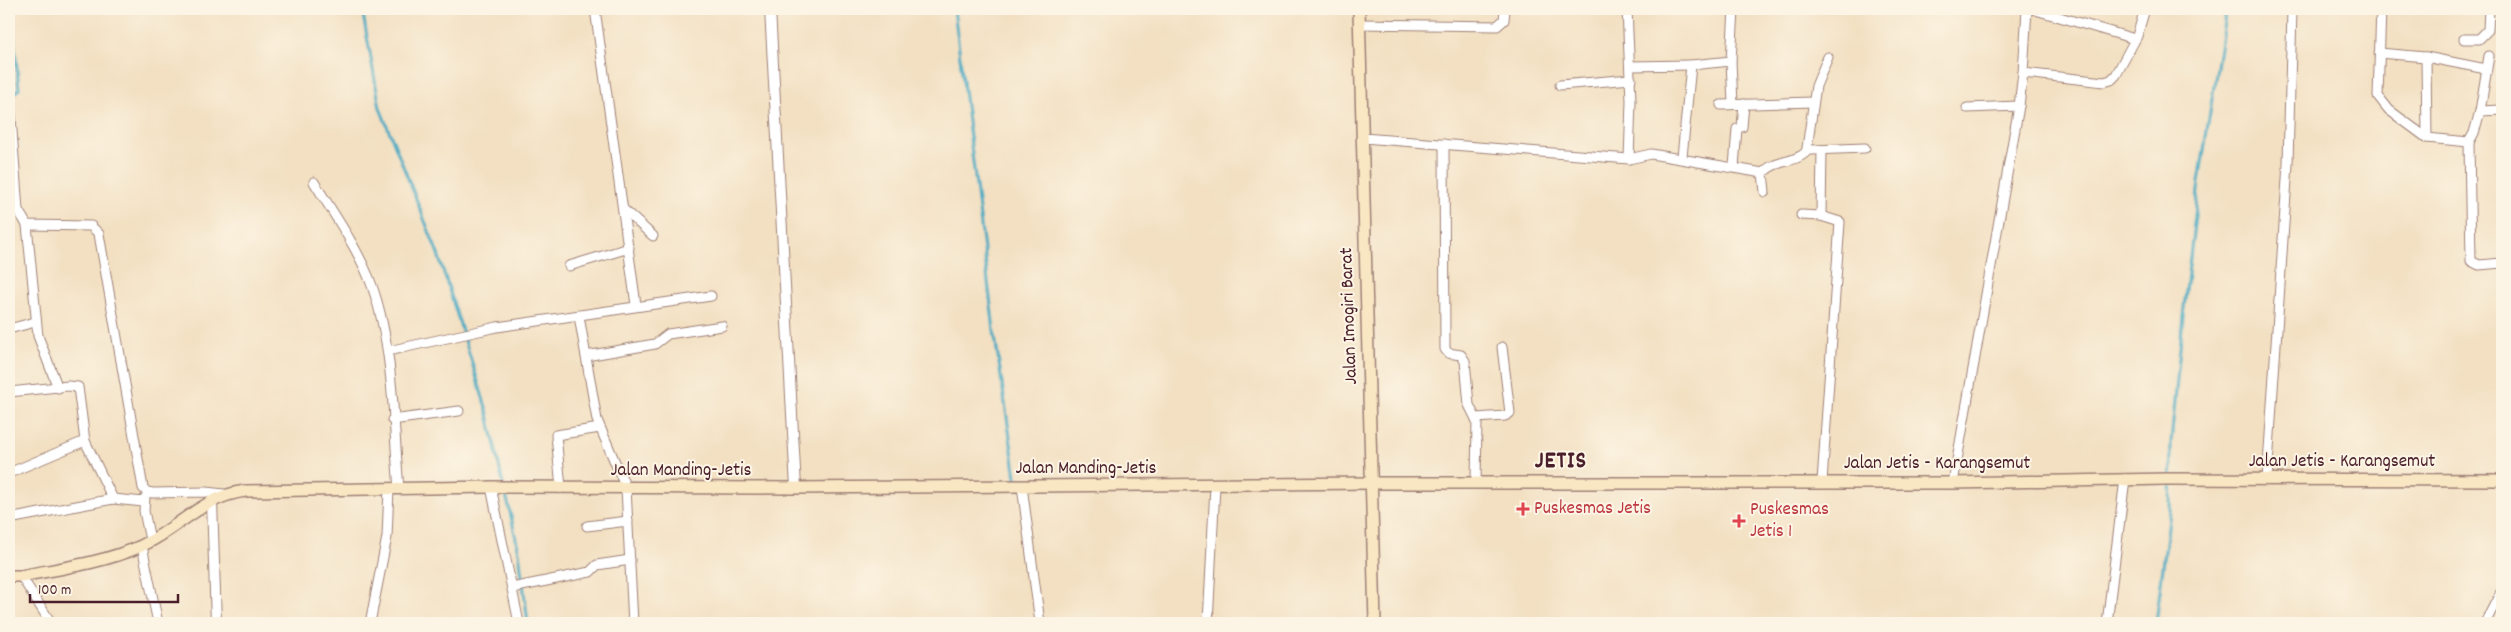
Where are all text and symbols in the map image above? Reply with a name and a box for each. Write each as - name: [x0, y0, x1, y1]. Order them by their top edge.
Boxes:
- street label: Jalan Imogiri Barat: [1334, 247, 1366, 385]
- district label: JETIS: [1535, 445, 1587, 479]
- street label: Jalan Jetis - Karangsemut: [2249, 449, 2435, 476]
- street label: Jalan Jetis - Karangsemut: [1844, 451, 2030, 478]
- street label: Jalan Manding-Jetis: [1016, 456, 1156, 483]
- street label: Jalan Manding-Jetis: [611, 458, 751, 485]
- place label: Puskesmas Jetis: [1534, 496, 1651, 523]
- place label: Puskesmas Jetis 1: [1750, 497, 1829, 546]
- marker: Puskesmas Jetis: [1516, 502, 1530, 516]
- marker: Puskesmas Jetis 1: [1732, 514, 1746, 528]
- scale bar: [30, 572, 178, 604]
- text: 100 m: [38, 580, 71, 602]

